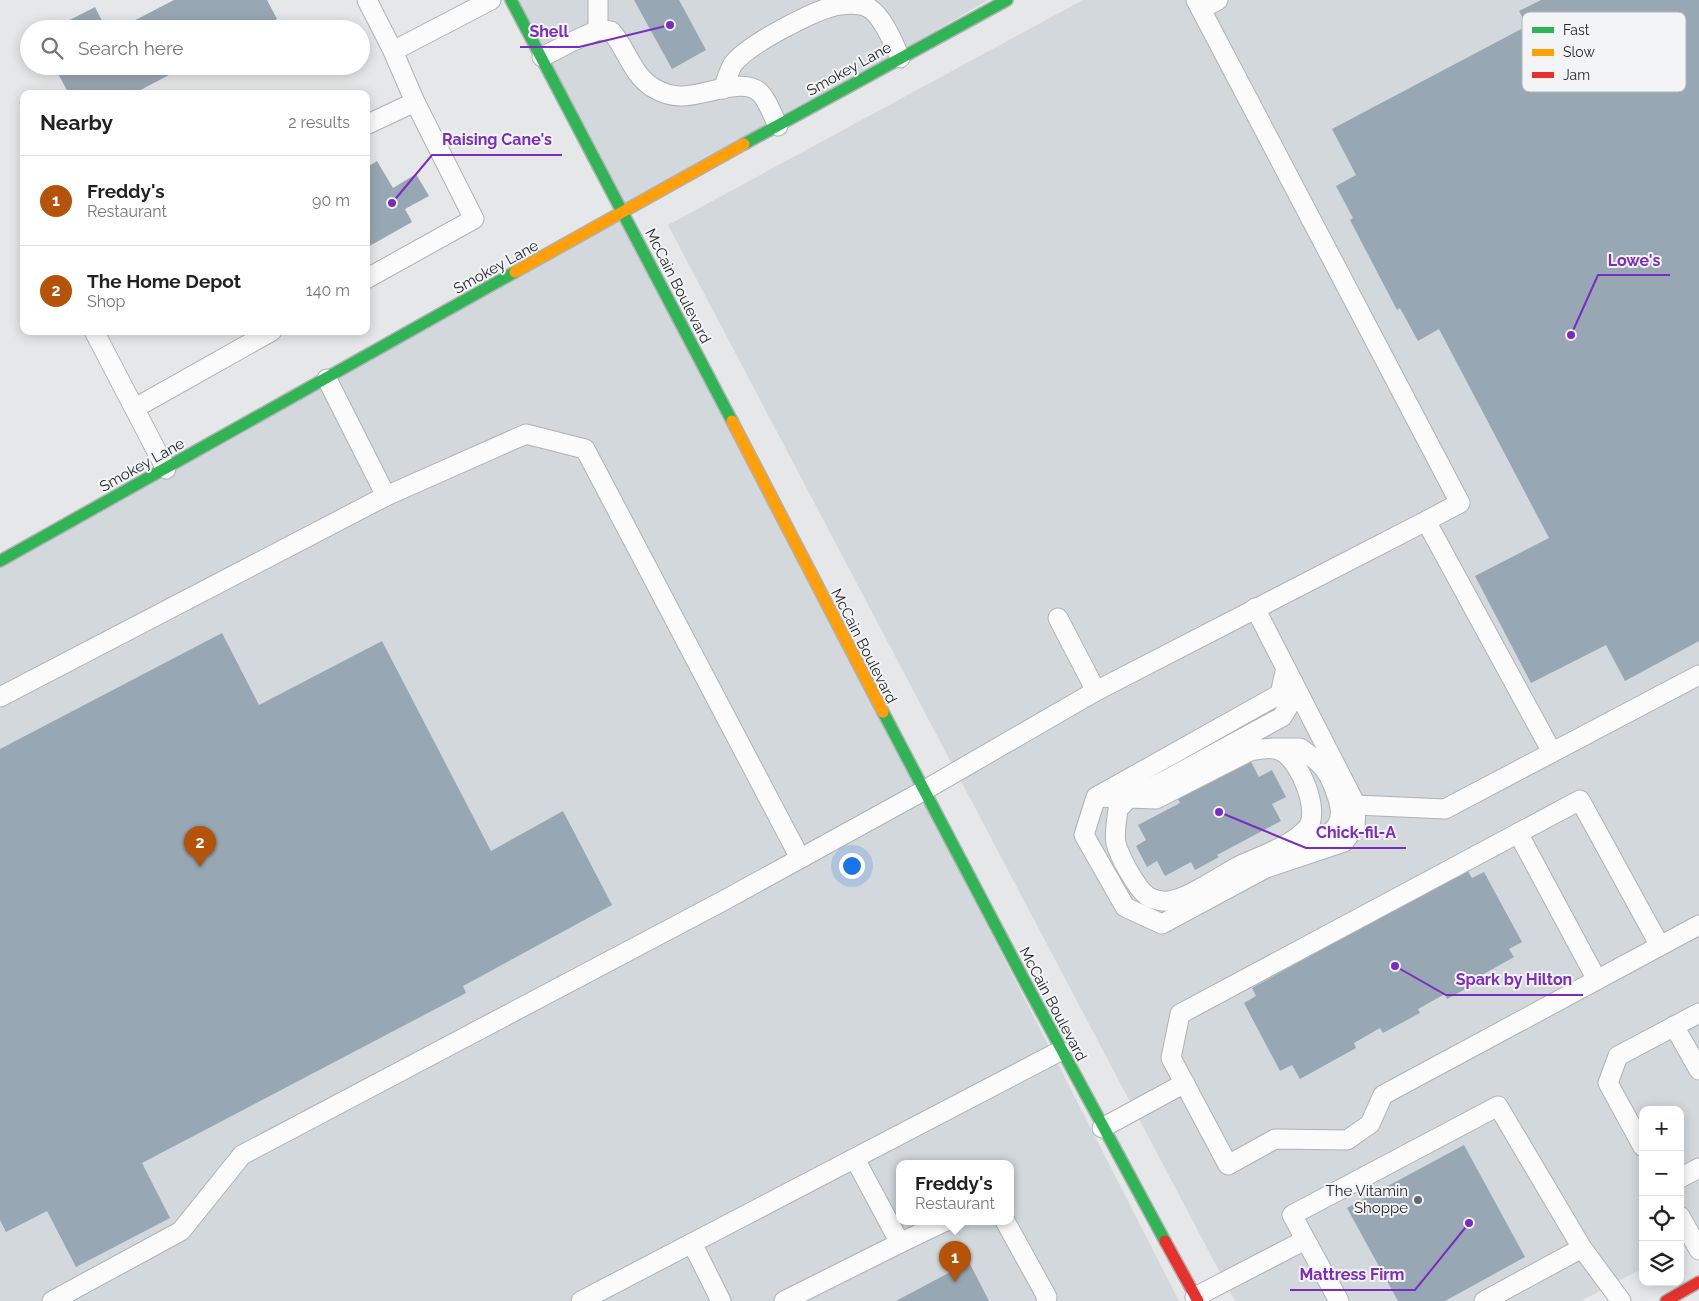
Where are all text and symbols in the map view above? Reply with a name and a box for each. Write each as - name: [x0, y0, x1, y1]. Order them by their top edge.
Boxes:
- legend: [1522, 12, 1686, 92]
- callout: Shell: [520, 16, 579, 47]
- search box: [20, 20, 370, 75]
- text: Shell: [529, 22, 570, 41]
- text: Fast: [1563, 22, 1590, 38]
- icon: search: [38, 34, 66, 62]
- text: Search here: [78, 37, 184, 59]
- street label: Smokey Lane: [804, 38, 895, 100]
- text: Slow: [1563, 44, 1595, 60]
- text: Jam: [1563, 67, 1590, 83]
- text: Nearby: [40, 110, 113, 135]
- text: 2 results: [288, 113, 350, 132]
- callout: Raising Cane's: [432, 124, 562, 155]
- text: Raising Cane's: [442, 130, 552, 149]
- text: Freddy's: [87, 180, 165, 202]
- text: 1: [52, 191, 60, 210]
- text: 90 m: [312, 191, 350, 210]
- text: Restaurant: [87, 202, 167, 221]
- street label: McCain Boulevard: [641, 226, 715, 346]
- street label: Smokey Lane: [451, 236, 542, 298]
- callout: Lowe's: [1598, 244, 1670, 275]
- text: Lowe's: [1608, 251, 1660, 270]
- text: The Home Depot: [87, 270, 241, 292]
- text: 2: [51, 281, 61, 300]
- text: 140 m: [306, 281, 350, 300]
- text: Shop: [87, 292, 125, 311]
- street label: Smokey Lane: [97, 434, 188, 496]
- street label: McCain Boulevard: [827, 586, 901, 706]
- callout: Chick-fil-A: [1306, 817, 1406, 848]
- text: Chick-fil-A: [1316, 823, 1396, 842]
- pin: 2: [184, 826, 216, 867]
- your location: [839, 853, 865, 879]
- street label: McCain Boulevard: [1015, 944, 1091, 1064]
- callout: Spark by Hilton: [1446, 964, 1583, 995]
- text: Spark by Hilton: [1456, 970, 1572, 989]
- map controls: [1639, 1106, 1684, 1286]
- button: +: [1639, 1106, 1684, 1151]
- button: −: [1639, 1151, 1684, 1196]
- popup: [896, 1160, 1014, 1225]
- text: Freddy's: [915, 1172, 993, 1194]
- place label: The Vitamin Shoppe: [1326, 1182, 1408, 1217]
- text: Restaurant: [915, 1194, 995, 1213]
- marker: The Vitamin Shoppe: [1412, 1194, 1424, 1206]
- button: locate: [1639, 1196, 1684, 1241]
- pin: 1: [939, 1241, 971, 1282]
- button: layers: [1639, 1241, 1684, 1286]
- callout: Mattress Firm: [1290, 1259, 1415, 1290]
- text: Mattress Firm: [1300, 1265, 1404, 1284]

